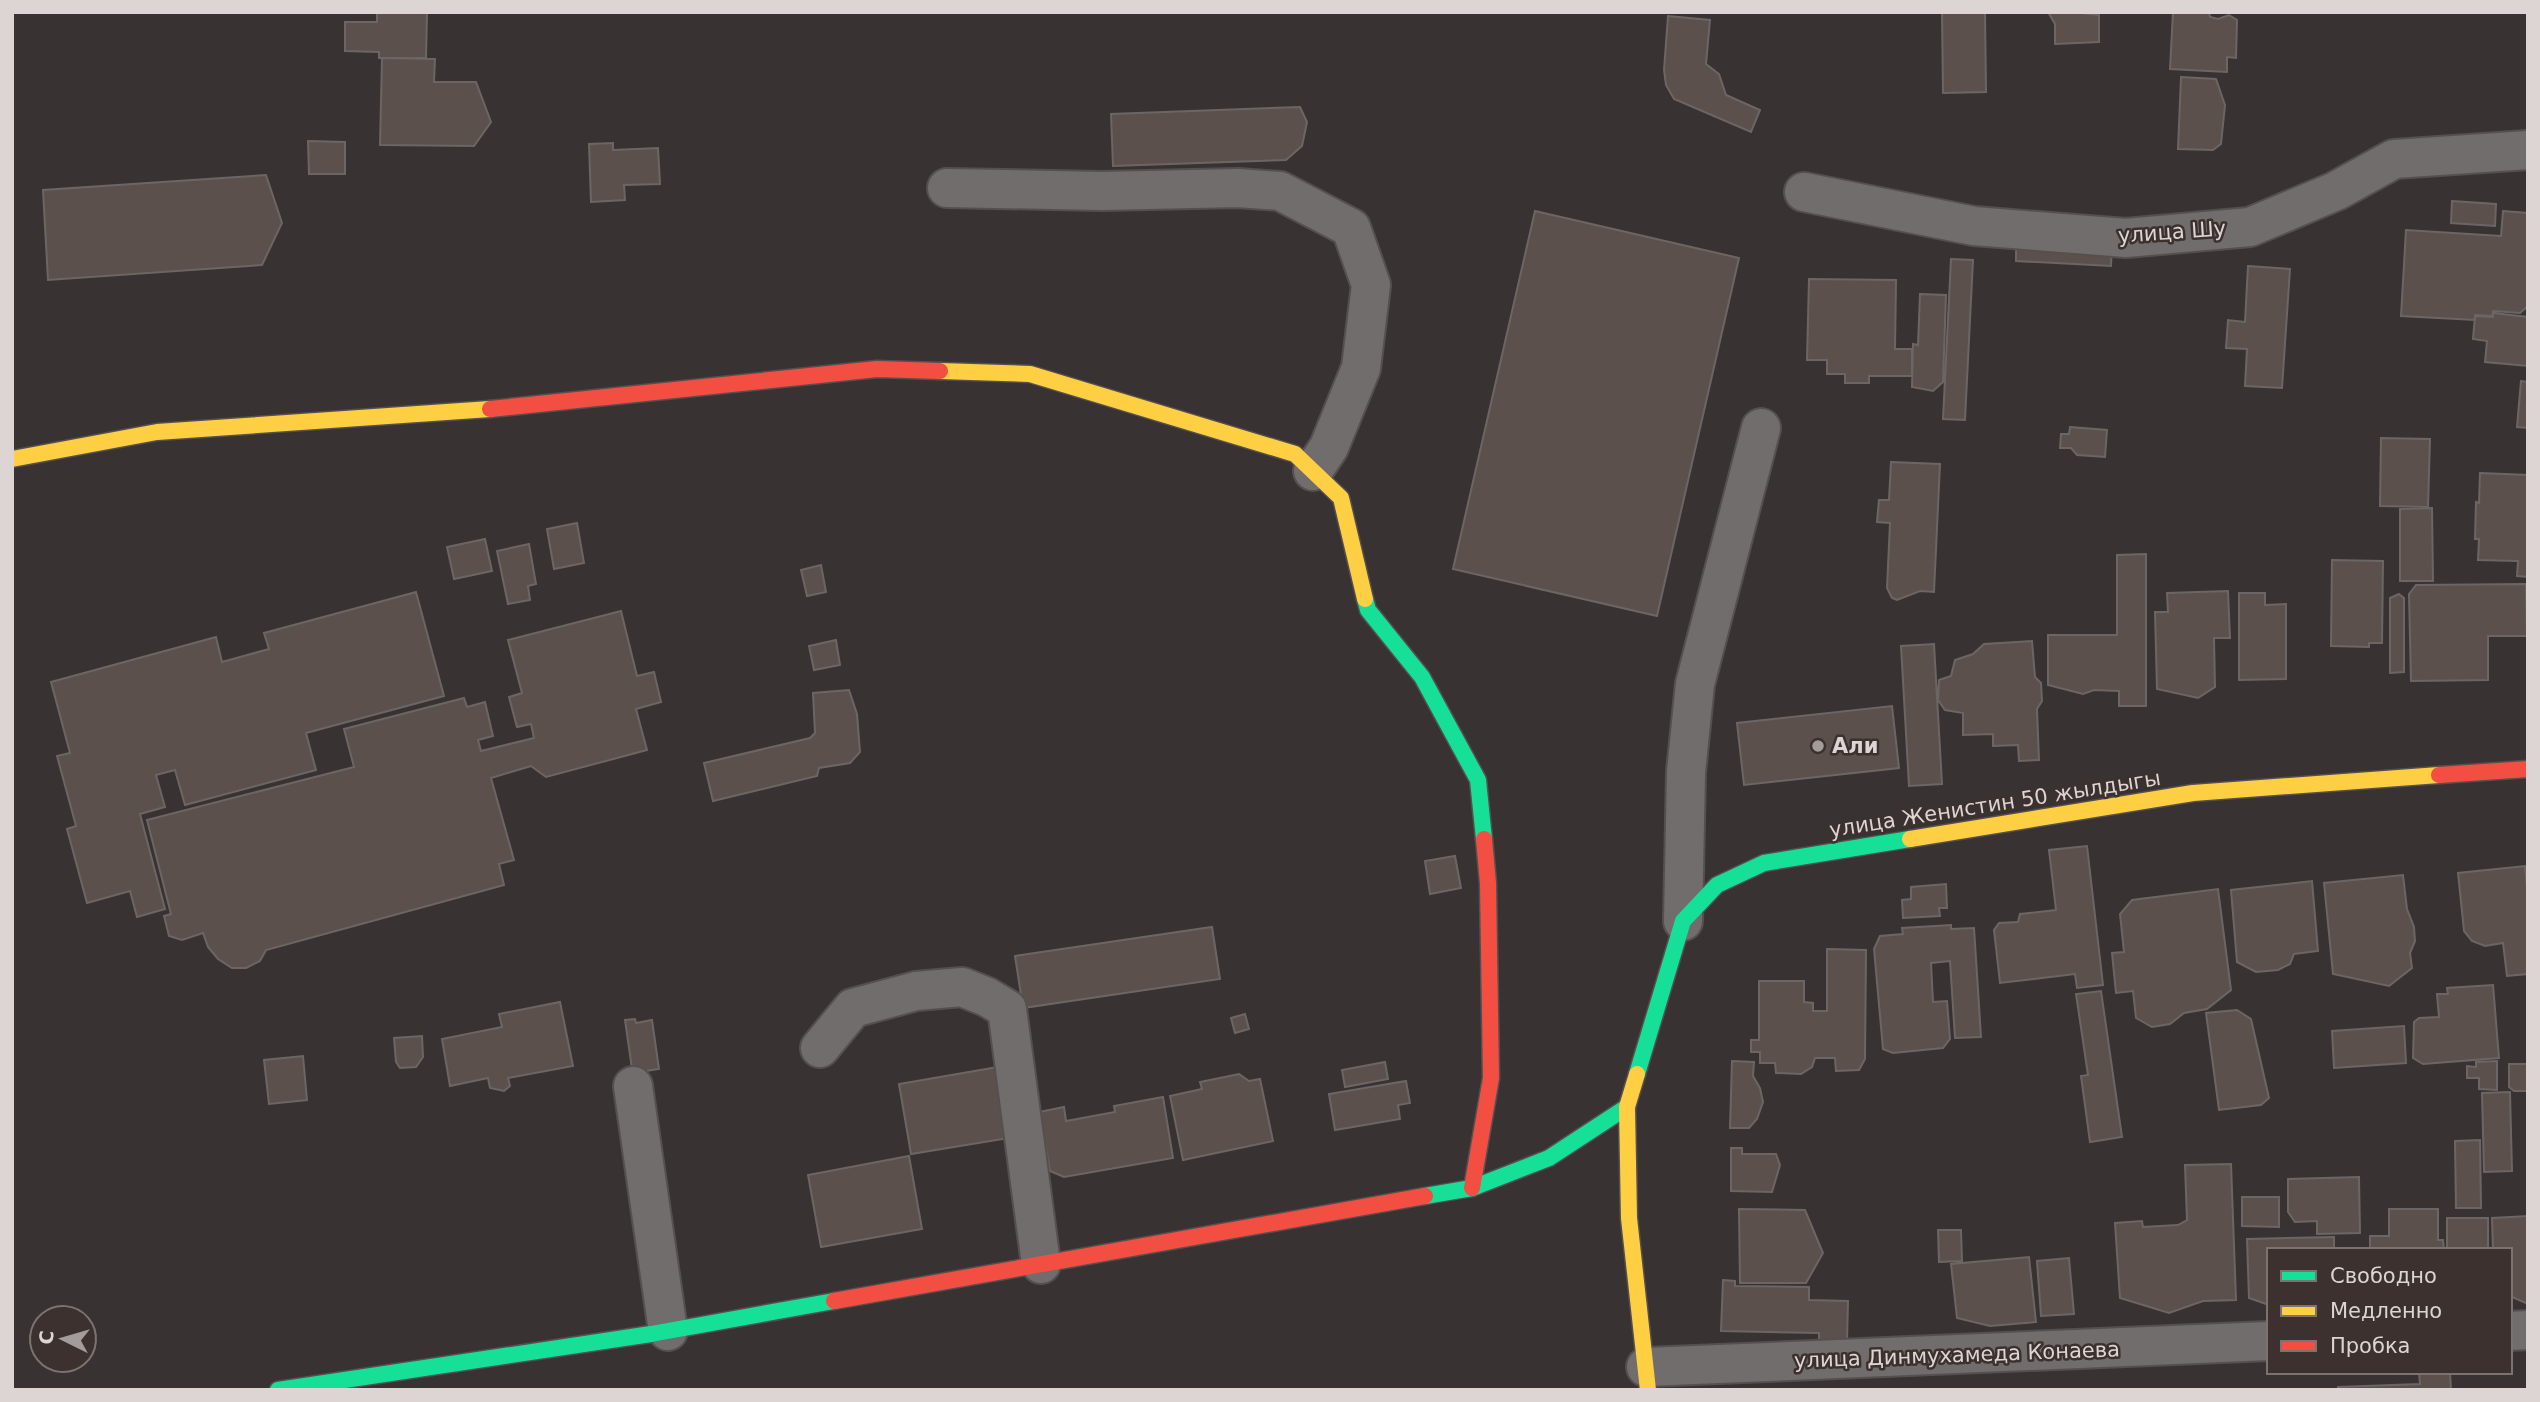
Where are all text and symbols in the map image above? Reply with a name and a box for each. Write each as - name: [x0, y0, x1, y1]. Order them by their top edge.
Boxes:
- street label: улица Шу: [2117, 216, 2227, 248]
- place label: Али: [1832, 734, 1878, 758]
- marker: Али: [1810, 738, 1826, 754]
- street label: улица Женистин 50 жылдыгы: [1828, 766, 2162, 842]
- legend: [2267, 1248, 2512, 1374]
- text: Свободно: [2330, 1264, 2437, 1288]
- text: Медленно: [2330, 1299, 2442, 1323]
- north arrow: [28, 1304, 98, 1374]
- text: С: [34, 1330, 58, 1345]
- text: Пробка: [2330, 1334, 2410, 1358]
- street label: улица Динмухамеда Конаева: [1794, 1337, 2120, 1373]

